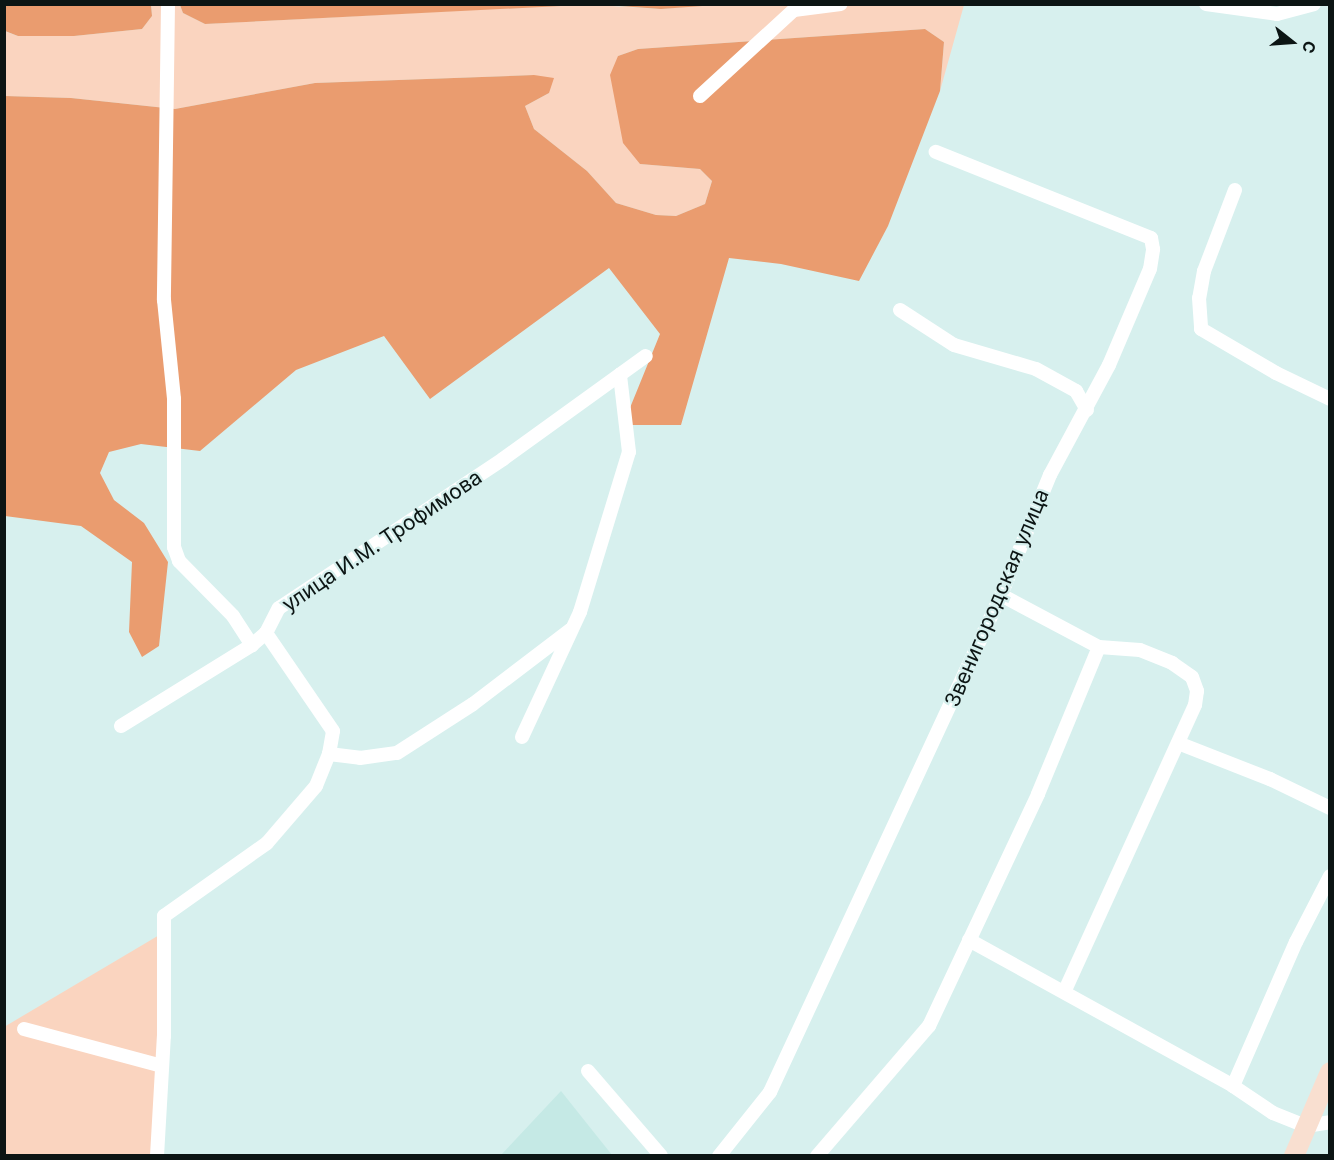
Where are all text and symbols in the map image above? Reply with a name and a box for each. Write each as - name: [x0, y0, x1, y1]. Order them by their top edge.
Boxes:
- north arrow: [1262, 12, 1322, 72]
- text: С: [1298, 39, 1321, 56]
- street label: улица И.М. Трофимова: [277, 465, 487, 617]
- street label: Звенигородская улица: [940, 485, 1054, 711]

